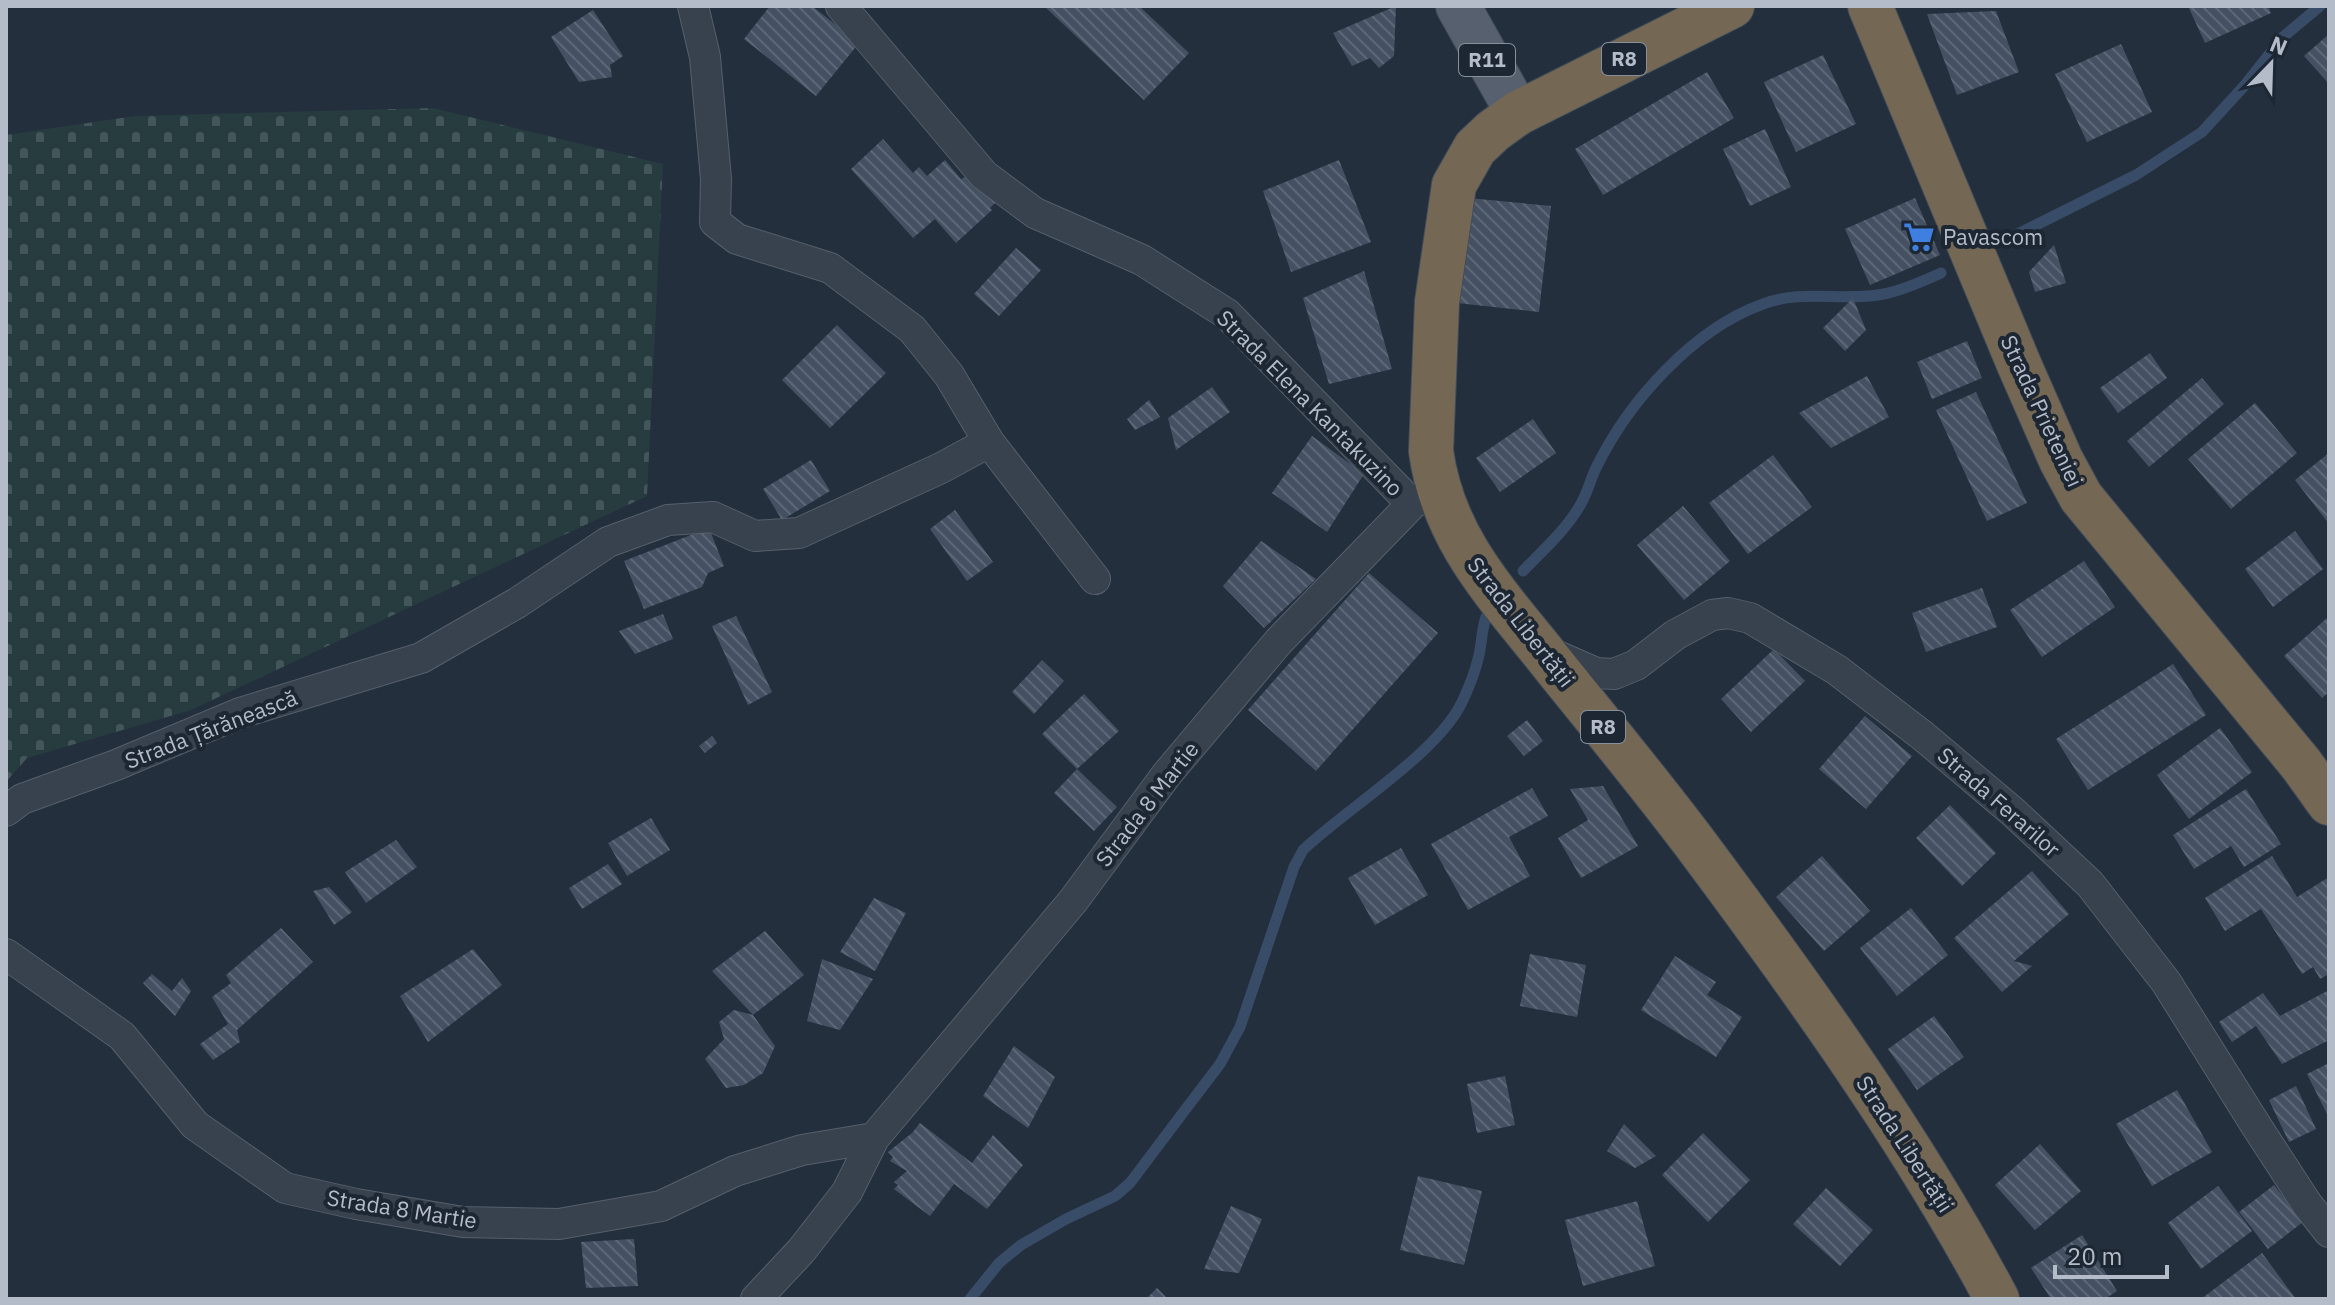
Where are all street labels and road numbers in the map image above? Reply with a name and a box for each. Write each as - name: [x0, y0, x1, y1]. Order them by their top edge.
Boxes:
- road number: R8: [1602, 43, 1646, 75]
- road number: R11: [1459, 44, 1515, 76]
- street label: Strada Elena Kantakuzino: [1211, 303, 1410, 502]
- street label: Strada Prieteniei: [1995, 330, 2090, 491]
- street label: Strada Libertății: [1461, 551, 1581, 693]
- street label: Strada Țărănească: [121, 682, 301, 775]
- road number: R8: [1581, 711, 1625, 743]
- street label: Strada 8 Martie: [1089, 735, 1205, 872]
- street label: Strada Ferarilor: [1932, 740, 2067, 863]
- street label: Strada Libertății: [1850, 1070, 1961, 1218]
- street label: Strada 8 Martie: [325, 1182, 479, 1235]

